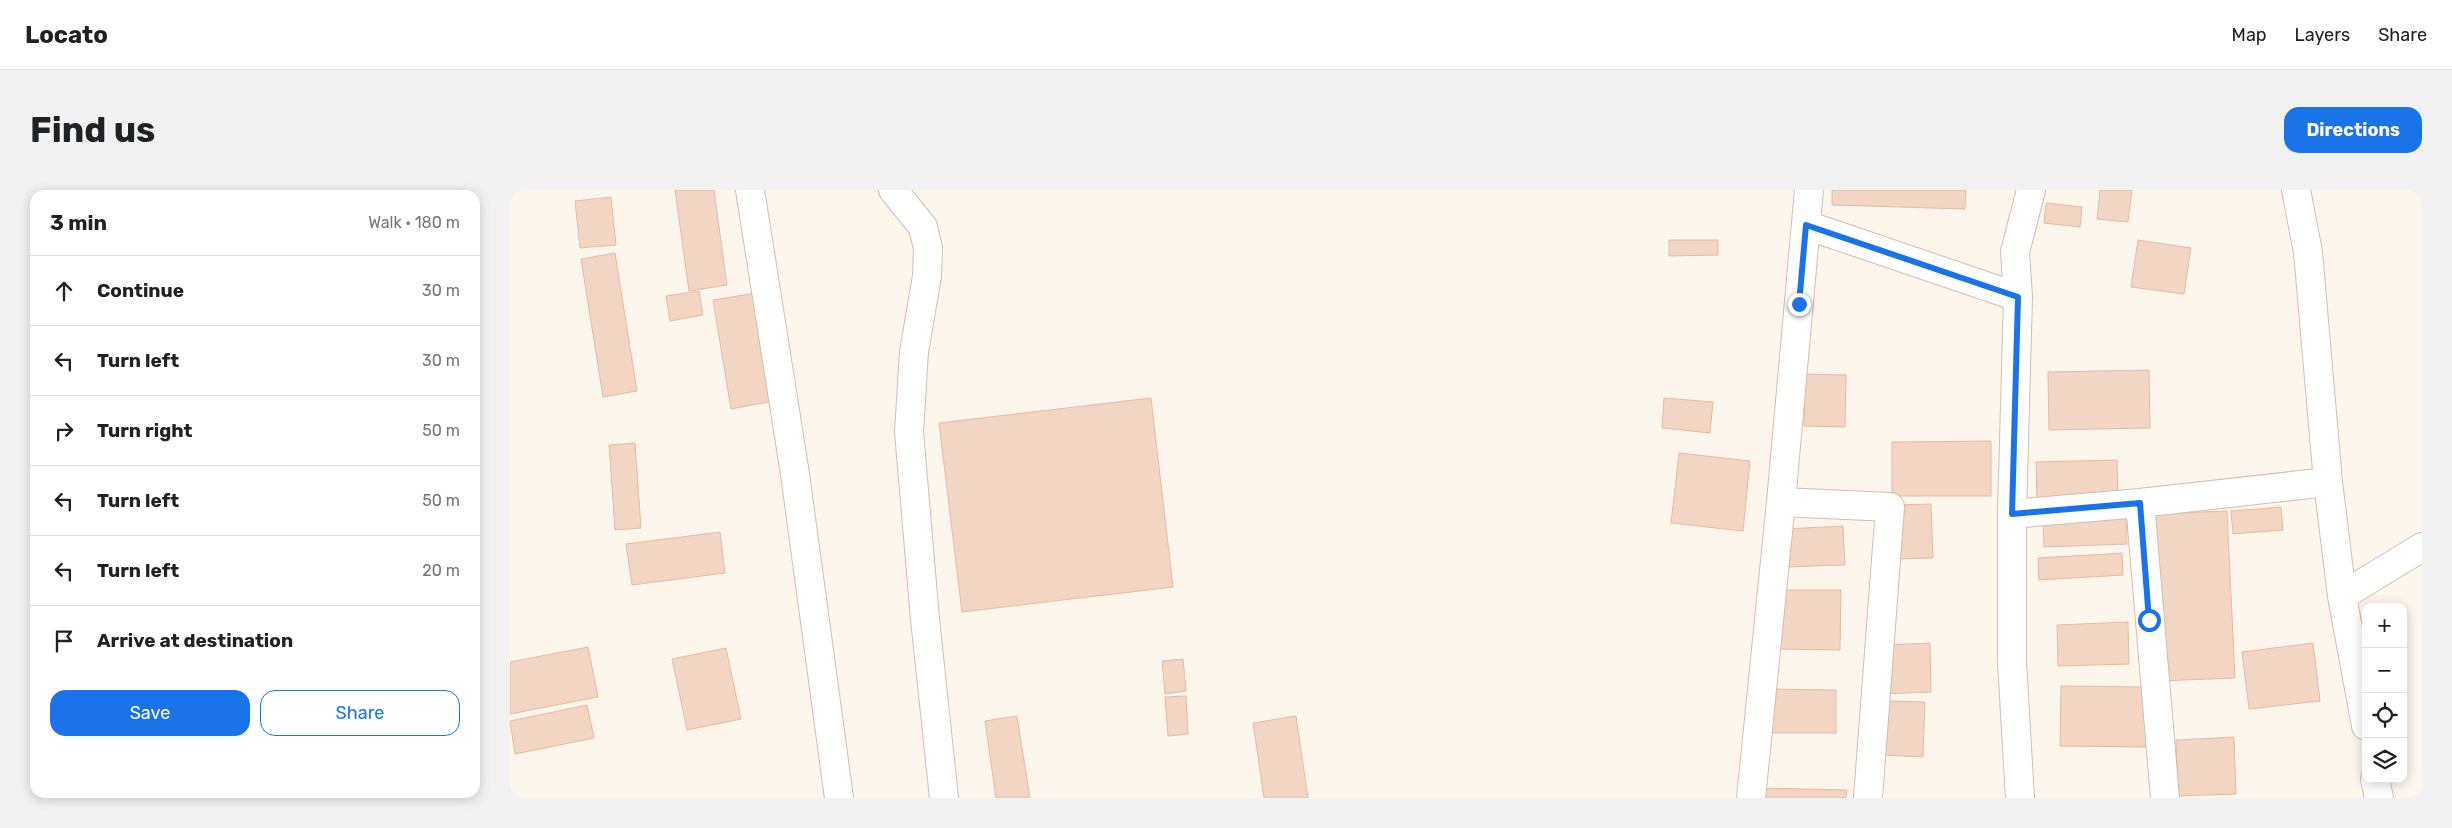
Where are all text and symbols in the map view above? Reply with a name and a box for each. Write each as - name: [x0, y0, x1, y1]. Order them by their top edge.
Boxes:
- text: Locato: [25, 21, 108, 49]
- text: Map: [2232, 24, 2267, 46]
- text: Layers: [2295, 24, 2350, 46]
- text: Share: [2378, 24, 2427, 46]
- button: Directions: [2284, 107, 2422, 153]
- text: Find us: [30, 109, 155, 151]
- text: 3 min: [50, 210, 107, 235]
- text: Walk · 180 m: [368, 213, 460, 232]
- icon: ahead: [50, 277, 78, 305]
- text: Continue: [97, 279, 184, 302]
- text: 30 m: [422, 281, 460, 300]
- route end: [1788, 293, 1811, 316]
- icon: left: [50, 347, 78, 375]
- text: Turn left: [97, 349, 179, 372]
- text: 30 m: [422, 351, 460, 370]
- icon: right: [50, 417, 78, 445]
- text: Turn right: [97, 419, 192, 442]
- text: 50 m: [422, 421, 460, 440]
- icon: left: [50, 487, 78, 515]
- text: Turn left: [97, 489, 179, 512]
- text: 50 m: [422, 491, 460, 510]
- icon: left: [50, 557, 78, 585]
- text: Turn left: [97, 559, 179, 582]
- text: 20 m: [422, 561, 460, 580]
- map controls: [2362, 603, 2407, 783]
- button: +: [2362, 603, 2407, 648]
- route start: [2138, 609, 2161, 632]
- icon: arrive: [50, 627, 78, 655]
- text: Arrive at destination: [97, 629, 293, 652]
- button: −: [2362, 648, 2407, 693]
- button: Save: [50, 690, 250, 736]
- button: Share: [260, 690, 460, 736]
- button: locate: [2362, 693, 2407, 738]
- button: layers: [2362, 738, 2407, 783]

